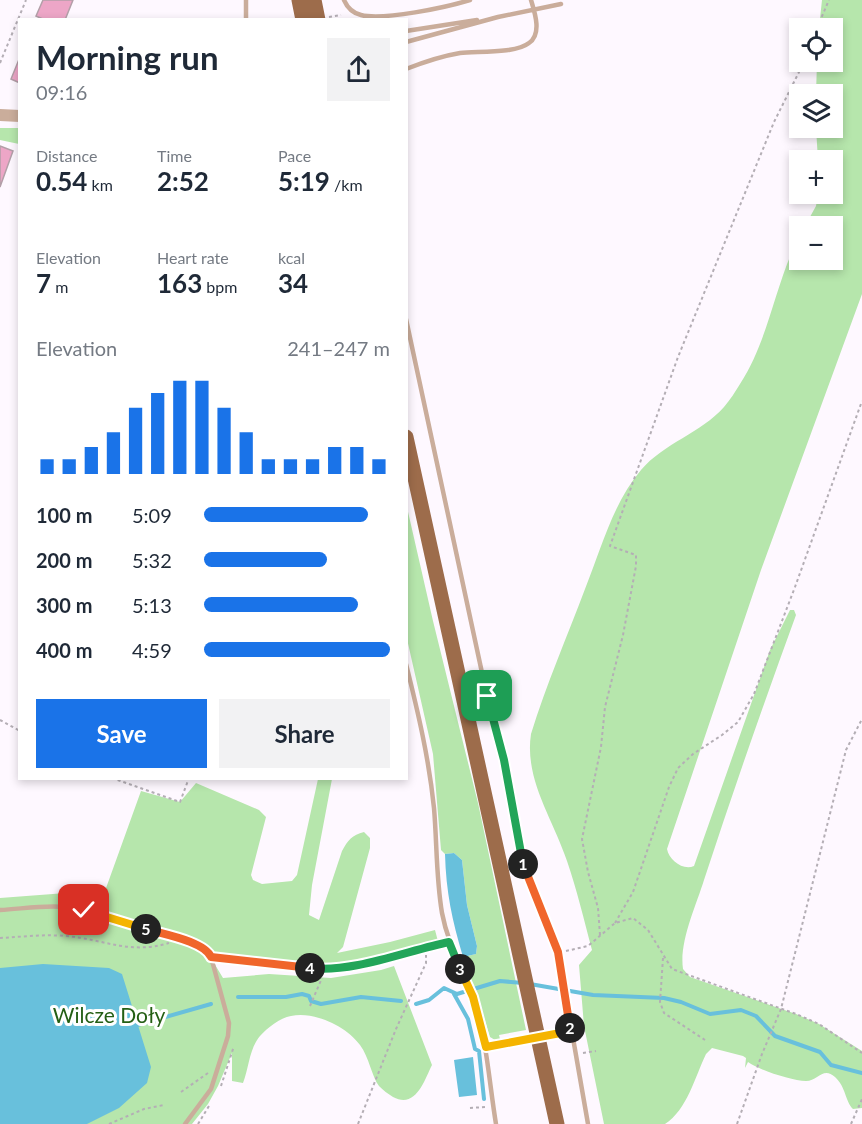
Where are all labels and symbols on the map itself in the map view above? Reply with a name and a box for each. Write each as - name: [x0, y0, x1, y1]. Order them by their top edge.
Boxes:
- pin: [461, 670, 512, 721]
- pin: 1: [508, 849, 538, 879]
- pin: [58, 884, 109, 935]
- pin: 5: [131, 914, 161, 944]
- pin: 4: [295, 953, 325, 983]
- pin: 3: [445, 954, 475, 984]
- park label: Wilcze Doły: [53, 1002, 165, 1027]
- pin: 2: [555, 1013, 585, 1043]

